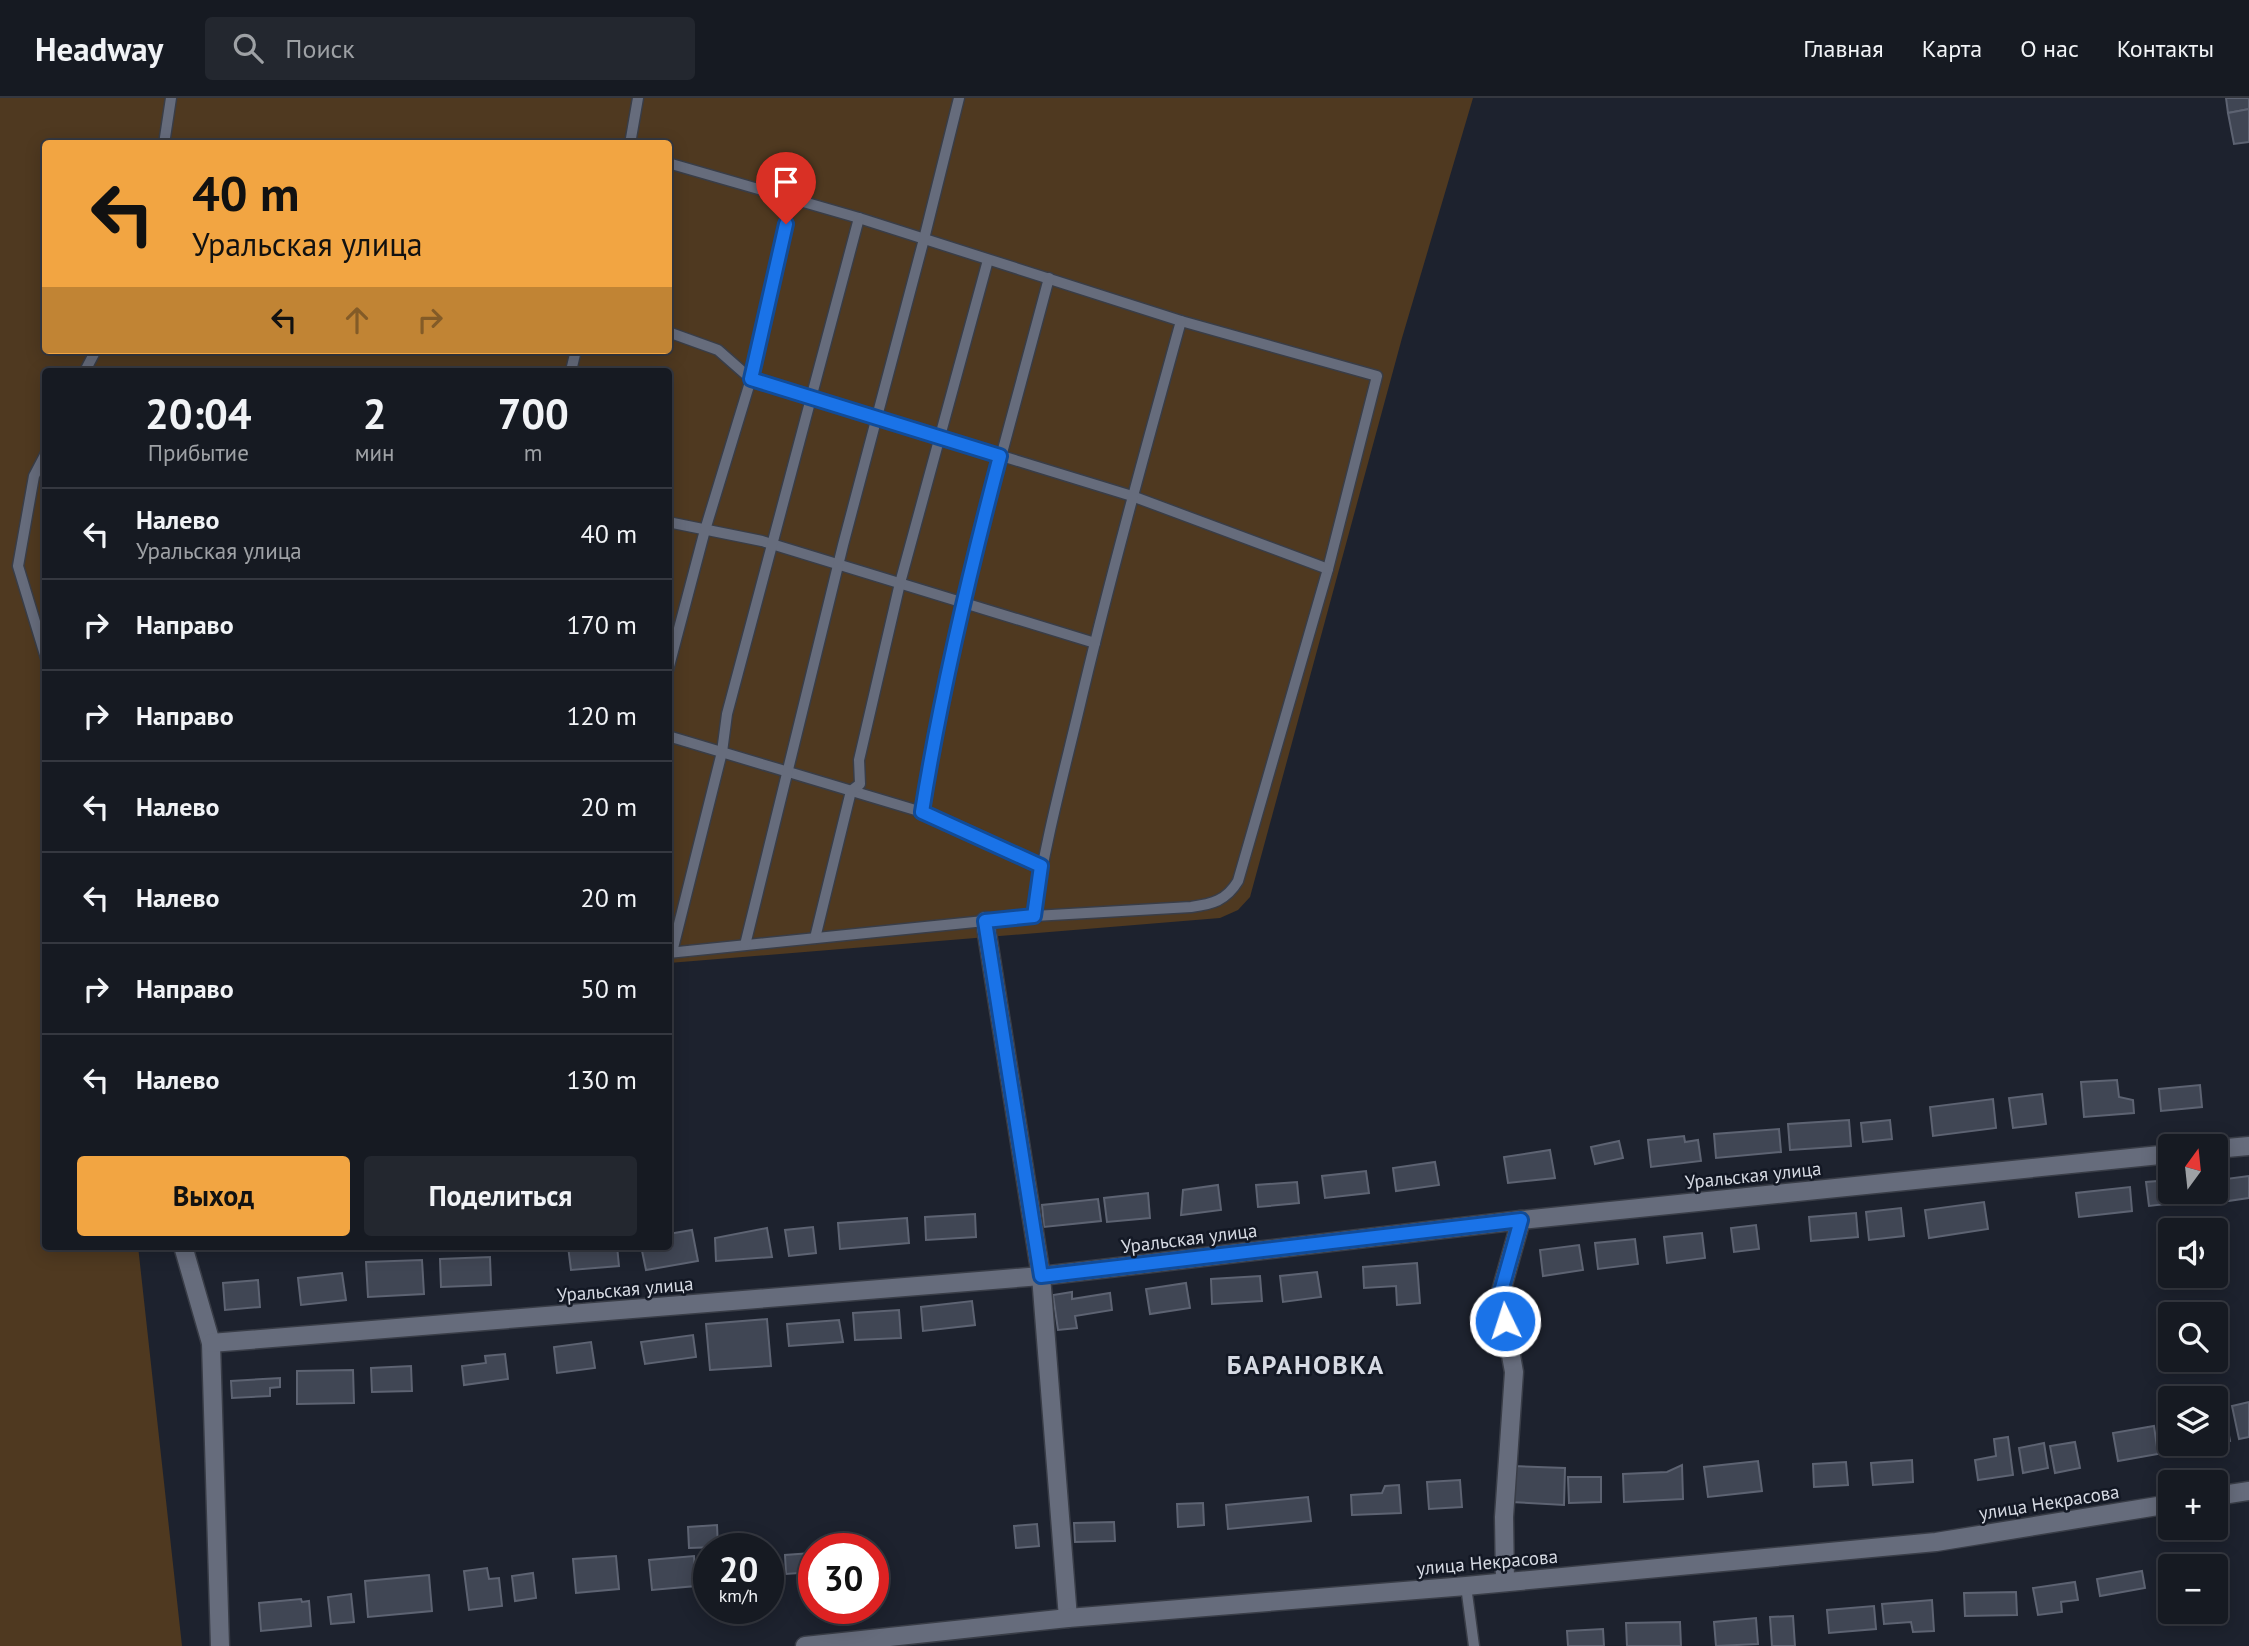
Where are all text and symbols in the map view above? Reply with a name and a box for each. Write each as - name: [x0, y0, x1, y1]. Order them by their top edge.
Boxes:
- search box: [205, 17, 695, 80]
- text: Headway: [35, 27, 163, 70]
- icon: search: [229, 29, 267, 67]
- text: Поиск: [285, 32, 355, 65]
- text: Главная: [1803, 33, 1884, 64]
- text: Карта: [1922, 33, 1982, 64]
- text: О нас: [2020, 33, 2079, 64]
- text: Контакты: [2117, 33, 2214, 64]
- pin: [756, 152, 816, 224]
- text: 40 m: [192, 161, 299, 225]
- icon: arrive: [767, 163, 805, 201]
- icon: left: [77, 168, 168, 259]
- text: Уральская улица: [192, 223, 423, 265]
- icon: left: [265, 301, 303, 339]
- icon: ahead: [338, 301, 376, 339]
- icon: right: [411, 301, 449, 339]
- text: 20:04: [145, 386, 252, 441]
- text: 2: [363, 386, 386, 441]
- text: 700: [497, 386, 569, 441]
- text: Прибытие: [148, 438, 249, 467]
- text: мин: [355, 438, 394, 467]
- text: m: [524, 438, 543, 467]
- text: Налево: [136, 503, 220, 536]
- icon: left: [77, 515, 115, 553]
- text: 40 m: [581, 517, 637, 550]
- text: Уральская улица: [136, 536, 302, 565]
- icon: right: [77, 606, 115, 644]
- text: Направо: [136, 608, 234, 641]
- text: 170 m: [566, 608, 637, 641]
- icon: right: [77, 697, 115, 735]
- text: Направо: [136, 699, 234, 732]
- text: 120 m: [566, 699, 637, 732]
- icon: left: [77, 788, 115, 826]
- text: Налево: [136, 790, 220, 823]
- text: 20 m: [581, 790, 637, 823]
- icon: left: [77, 879, 115, 917]
- text: Налево: [136, 881, 220, 914]
- text: 20 m: [581, 881, 637, 914]
- icon: right: [77, 970, 115, 1008]
- text: Направо: [136, 972, 234, 1005]
- text: 50 m: [581, 972, 637, 1005]
- icon: left: [77, 1061, 115, 1099]
- text: Налево: [136, 1063, 220, 1096]
- text: 130 m: [566, 1063, 637, 1096]
- north arrow: [2158, 1134, 2228, 1204]
- map controls: [2158, 1134, 2228, 1624]
- button: Выход: [77, 1156, 350, 1236]
- button: Поделиться: [364, 1156, 637, 1236]
- street label: Уральская улица: [1684, 1156, 1822, 1194]
- street label: Уральская улица: [1120, 1218, 1258, 1258]
- button: sound: [2158, 1218, 2228, 1288]
- street label: Уральская улица: [556, 1271, 694, 1307]
- position arrow: [1468, 1284, 1542, 1358]
- button: search: [2158, 1302, 2228, 1372]
- district label: БАРАНОВКА: [1227, 1348, 1385, 1381]
- button: layers: [2158, 1386, 2228, 1456]
- button: +: [2158, 1470, 2228, 1540]
- street label: улица Некрасова: [1977, 1479, 2121, 1525]
- speed limit sign: 30: [798, 1533, 889, 1624]
- street label: улица Некрасова: [1415, 1544, 1559, 1580]
- text: 20: [719, 1546, 758, 1592]
- button: −: [2158, 1554, 2228, 1624]
- text: km/h: [719, 1584, 758, 1607]

